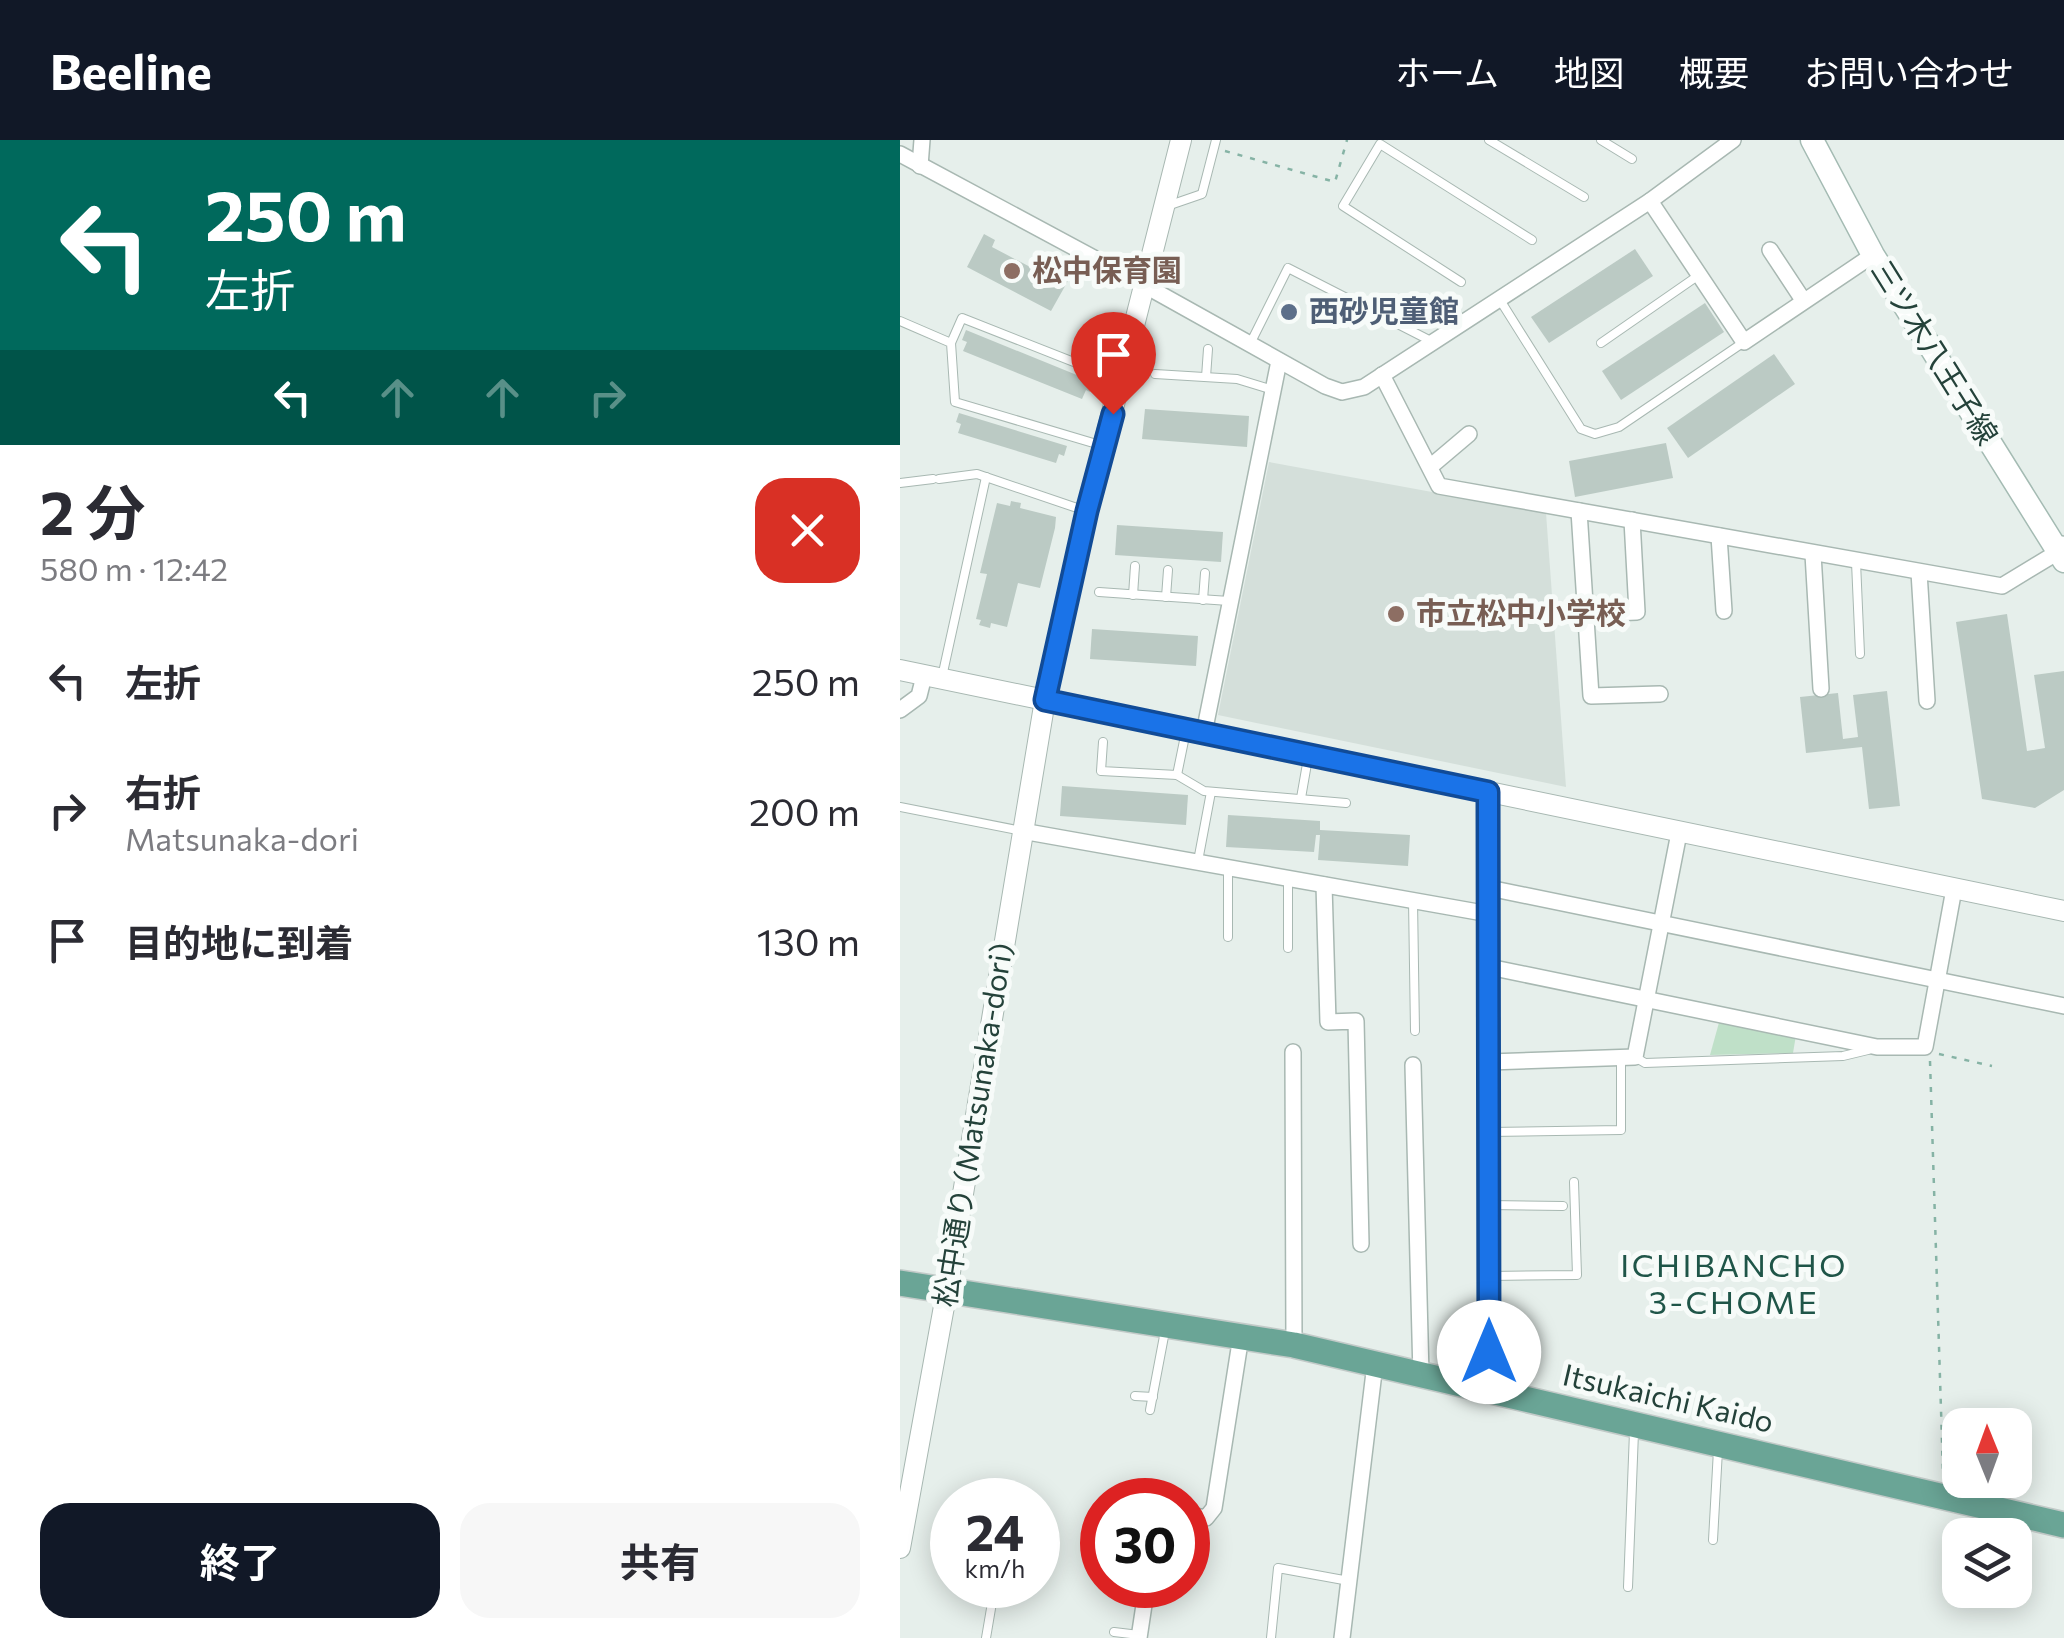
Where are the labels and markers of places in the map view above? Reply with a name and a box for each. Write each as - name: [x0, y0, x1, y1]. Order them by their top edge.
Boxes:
- place label: 松中保育園: [1032, 250, 1182, 287]
- marker: 松中保育園: [1001, 260, 1023, 282]
- place label: 西砂児童館: [1309, 291, 1459, 328]
- marker: 西砂児童館: [1278, 301, 1300, 323]
- pin: [1071, 312, 1156, 415]
- place label: 市立松中小学校: [1416, 593, 1626, 630]
- marker: 市立松中小学校: [1385, 603, 1407, 625]

